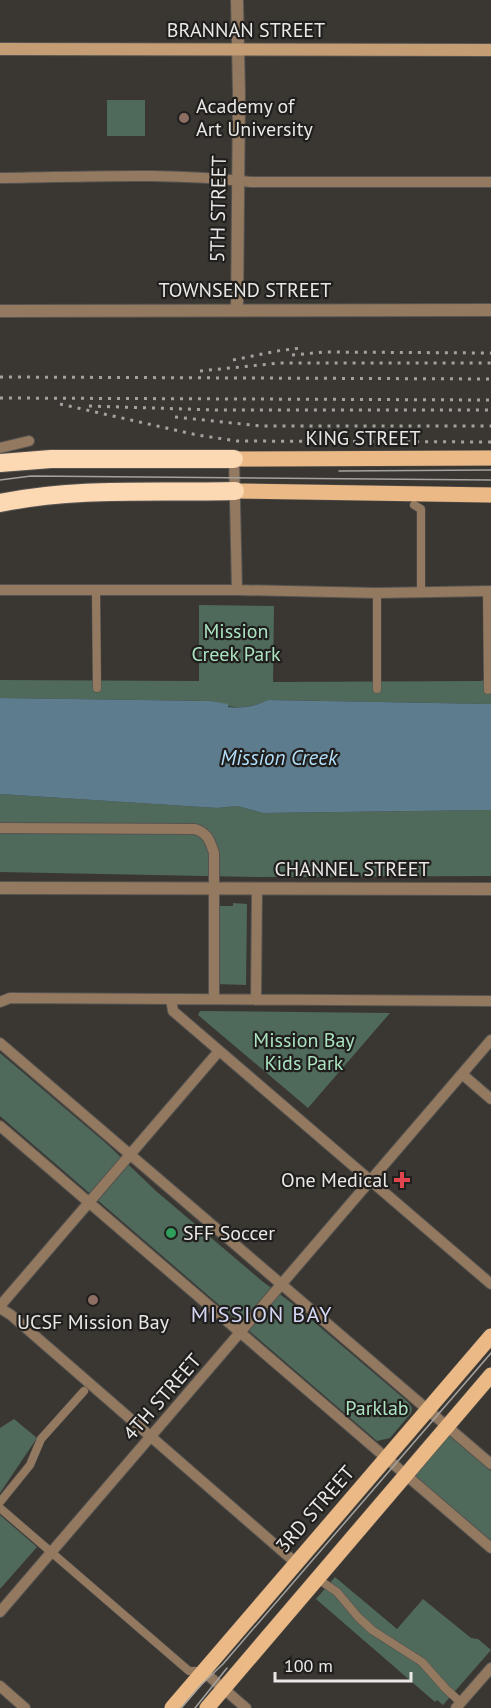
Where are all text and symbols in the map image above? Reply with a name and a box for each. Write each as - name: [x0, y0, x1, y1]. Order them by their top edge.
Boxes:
- street label: BRANNAN STREET: [167, 17, 325, 43]
- place label: Academy of Art University: [196, 93, 313, 142]
- marker: Academy of Art University: [177, 111, 191, 125]
- street label: 5TH STREET: [204, 155, 232, 263]
- street label: TOWNSEND STREET: [159, 277, 331, 303]
- street label: KING STREET: [305, 425, 421, 451]
- park label: Mission Creek Park: [191, 618, 281, 667]
- water label: Mission Creek: [221, 744, 339, 771]
- street label: CHANNEL STREET: [274, 856, 430, 882]
- park label: Mission Bay Kids Park: [253, 1027, 355, 1076]
- place label: One Medical: [281, 1167, 388, 1193]
- marker: One Medical: [393, 1171, 411, 1189]
- place label: SFF Soccer: [183, 1220, 275, 1246]
- marker: SFF Soccer: [164, 1226, 178, 1240]
- marker: UCSF Mission Bay: [86, 1293, 100, 1307]
- district label: MISSION BAY: [191, 1300, 333, 1328]
- place label: UCSF Mission Bay: [17, 1309, 170, 1335]
- street label: 4TH STREET: [117, 1348, 207, 1446]
- park label: Parklab: [345, 1395, 409, 1421]
- street label: 3RD STREET: [270, 1460, 360, 1558]
- scale bar: [275, 1645, 412, 1683]
- text: 100 m: [284, 1654, 333, 1677]

